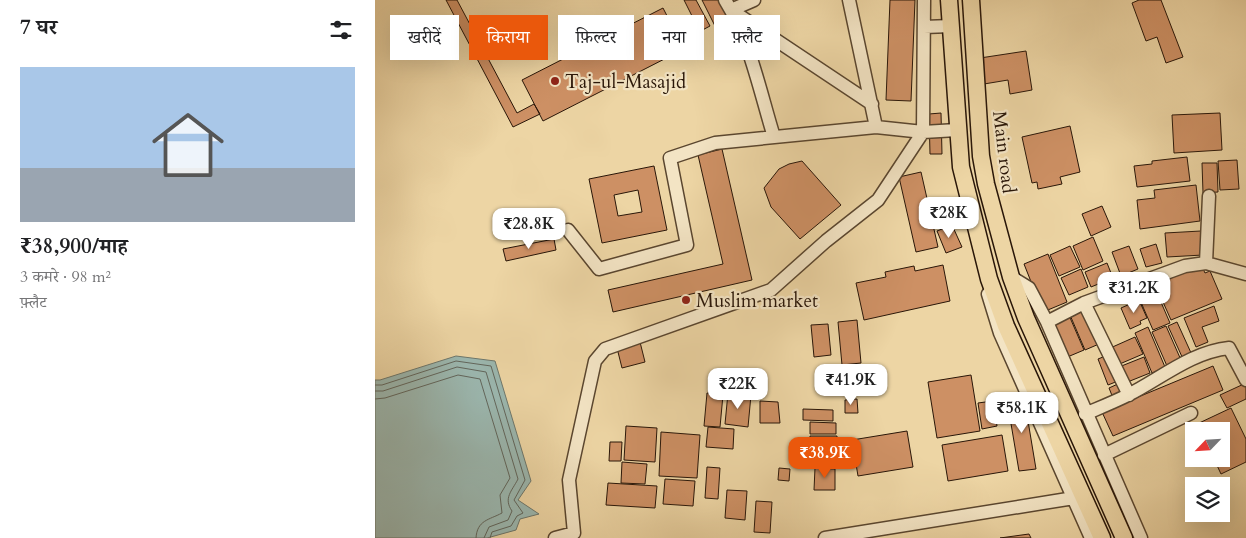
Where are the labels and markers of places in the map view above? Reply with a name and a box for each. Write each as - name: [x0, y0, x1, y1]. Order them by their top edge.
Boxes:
- place label: Taj-ul-Masajid: [565, 69, 686, 95]
- marker: Taj-ul-Masajid: [549, 75, 561, 87]
- pin: ₹28K: [919, 196, 979, 239]
- pin: ₹28.8K: [488, 208, 570, 250]
- pin: ₹31.2K: [1093, 272, 1175, 314]
- place label: Muslim market: [696, 288, 818, 314]
- marker: Muslim market: [680, 294, 692, 306]
- pin: ₹41.9K: [810, 364, 892, 406]
- pin: ₹22K: [708, 368, 768, 410]
- pin: ₹58.1K: [981, 392, 1063, 434]
- pin: ₹38.9K: [784, 436, 866, 479]

